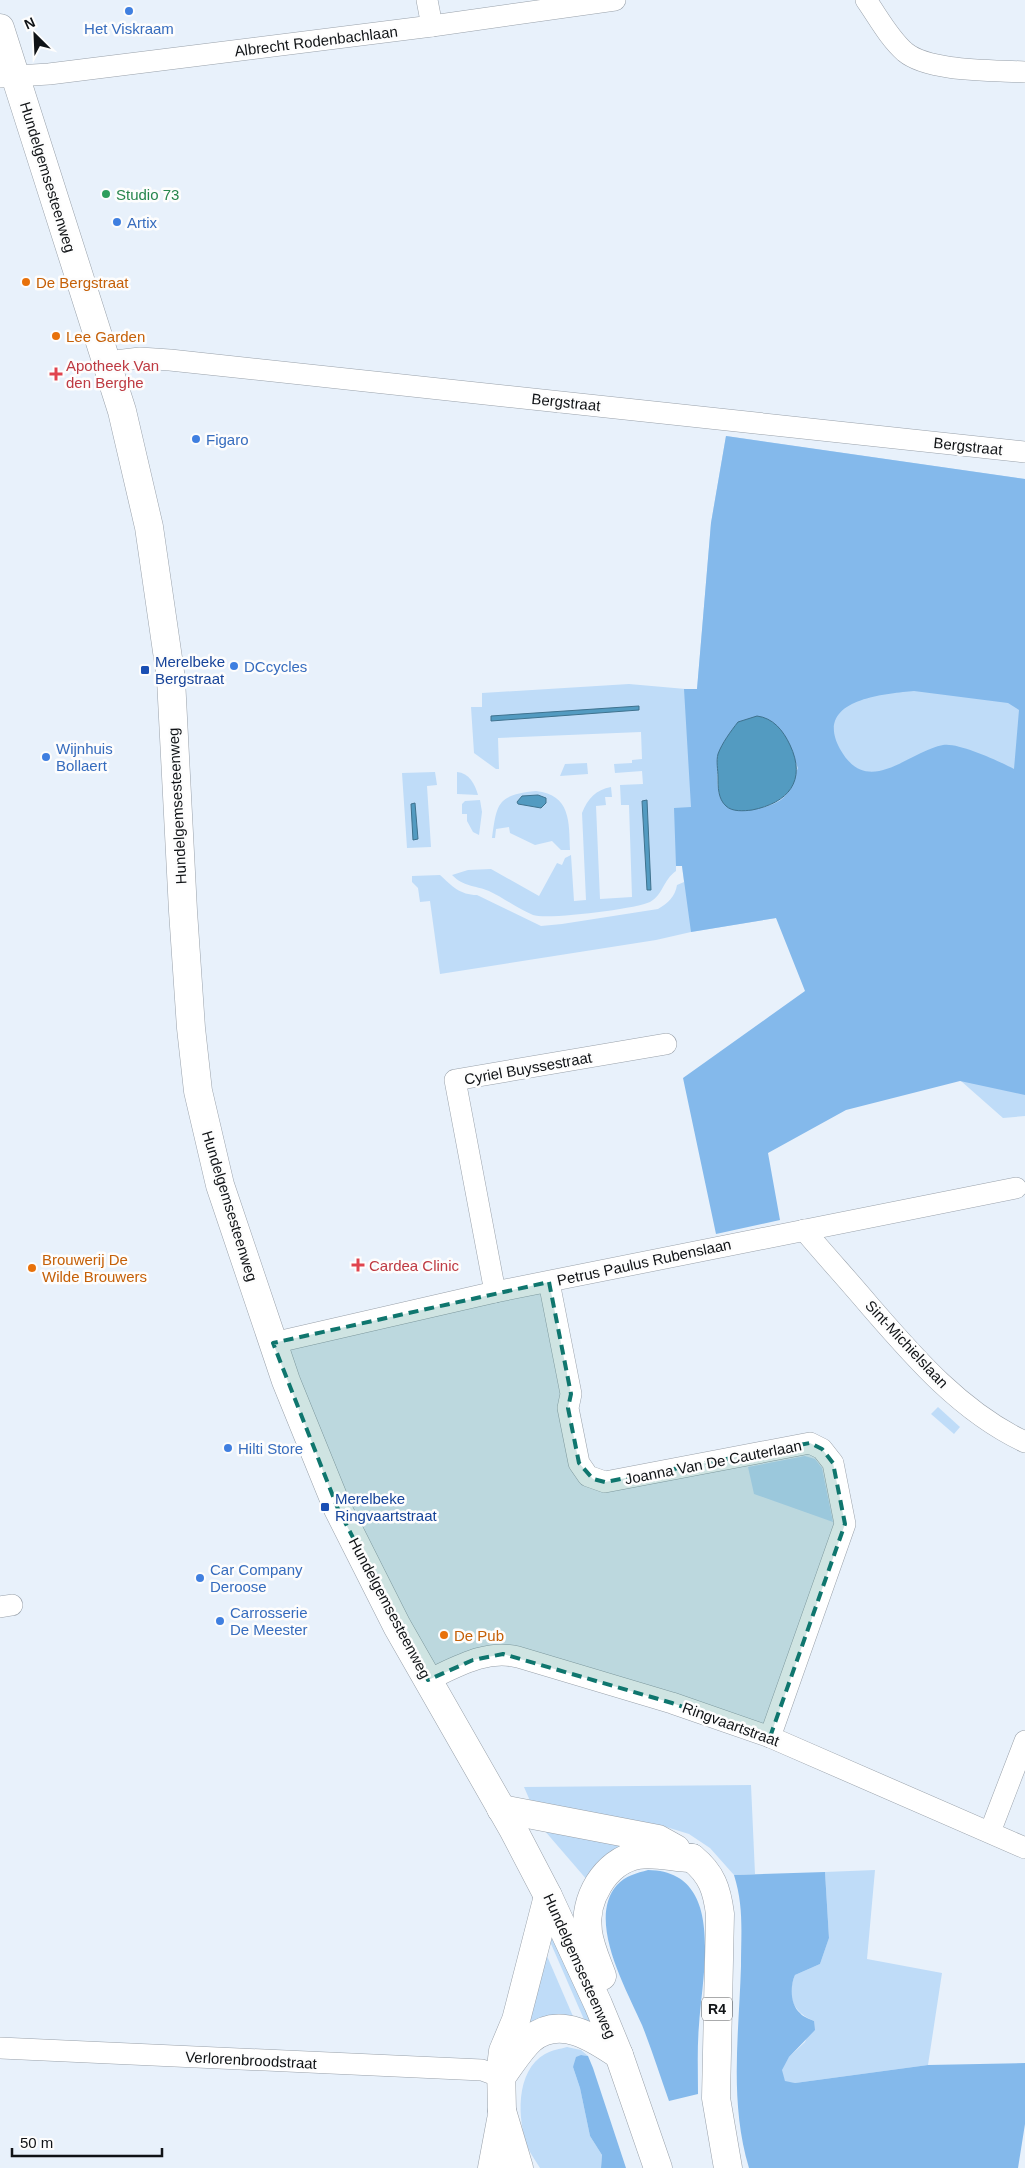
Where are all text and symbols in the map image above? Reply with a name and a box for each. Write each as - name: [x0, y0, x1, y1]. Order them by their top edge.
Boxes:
- marker: Het Viskraam: [123, 5, 135, 17]
- north arrow: [10, 10, 60, 60]
- text: N: [22, 14, 38, 32]
- place label: Het Viskraam: [84, 20, 174, 37]
- street label: Albrecht Rodenbachlaan: [233, 23, 399, 59]
- street label: Hundelgemsesteenweg: [17, 100, 79, 254]
- place label: Studio 73: [116, 186, 179, 203]
- marker: Studio 73: [100, 188, 112, 200]
- place label: Artix: [127, 214, 158, 231]
- marker: Artix: [111, 216, 123, 228]
- place label: De Bergstraat: [36, 274, 129, 291]
- marker: De Bergstraat: [20, 276, 32, 288]
- place label: Lee Garden: [66, 328, 145, 345]
- marker: Lee Garden: [50, 330, 62, 342]
- place label: Apotheek Van den Berghe: [66, 357, 159, 391]
- marker: Apotheek Van den Berghe: [50, 368, 62, 380]
- street label: Bergstraat: [531, 390, 602, 414]
- place label: Figaro: [206, 431, 249, 448]
- marker: Figaro: [190, 433, 202, 445]
- street label: Bergstraat: [933, 434, 1004, 458]
- place label: Merelbeke Bergstraat: [155, 653, 225, 687]
- place label: DCcycles: [244, 658, 307, 675]
- marker: DCcycles: [228, 660, 240, 672]
- marker: Merelbeke Bergstraat: [139, 664, 151, 676]
- street label: Hundelgemsesteenweg: [164, 727, 190, 885]
- place label: Wijnhuis Bollaert: [56, 740, 113, 774]
- marker: Wijnhuis Bollaert: [40, 751, 52, 763]
- street label: Cyriel Buyssestraat: [463, 1048, 594, 1088]
- street label: Hundelgemsesteenweg: [199, 1129, 261, 1283]
- street label: Petrus Paulus Rubenslaan: [555, 1235, 733, 1289]
- place label: Brouwerij De Wilde Brouwers: [42, 1251, 147, 1285]
- place label: Cardea Clinic: [369, 1257, 460, 1274]
- marker: Cardea Clinic: [351, 1258, 365, 1272]
- marker: Brouwerij De Wilde Brouwers: [26, 1262, 38, 1274]
- street label: Sint-Michielslaan: [862, 1297, 952, 1391]
- street label: Joanna Van De Cauterlaan: [623, 1436, 803, 1488]
- place label: Hilti Store: [238, 1440, 303, 1457]
- marker: Hilti Store: [222, 1442, 234, 1454]
- place label: Merelbeke Ringvaartstraat: [335, 1490, 438, 1524]
- marker: Merelbeke Ringvaartstraat: [319, 1501, 331, 1513]
- street label: Hundelgemsesteenweg: [346, 1535, 434, 1681]
- place label: Car Company Deroose: [210, 1561, 303, 1595]
- marker: Car Company Deroose: [194, 1572, 206, 1584]
- place label: Carrosserie De Meester: [230, 1604, 308, 1638]
- marker: Carrosserie De Meester: [214, 1615, 226, 1627]
- place label: De Pub: [454, 1627, 504, 1644]
- marker: De Pub: [438, 1629, 450, 1641]
- street label: Ringvaartstraat: [680, 1699, 782, 1750]
- street label: Hundelgemsesteenweg: [540, 1891, 620, 2041]
- road number: R4: [702, 1998, 732, 2020]
- street label: Verlorenbroodstraat: [185, 2048, 318, 2072]
- scale bar: [12, 2126, 162, 2158]
- text: 50 m: [20, 2134, 53, 2151]

